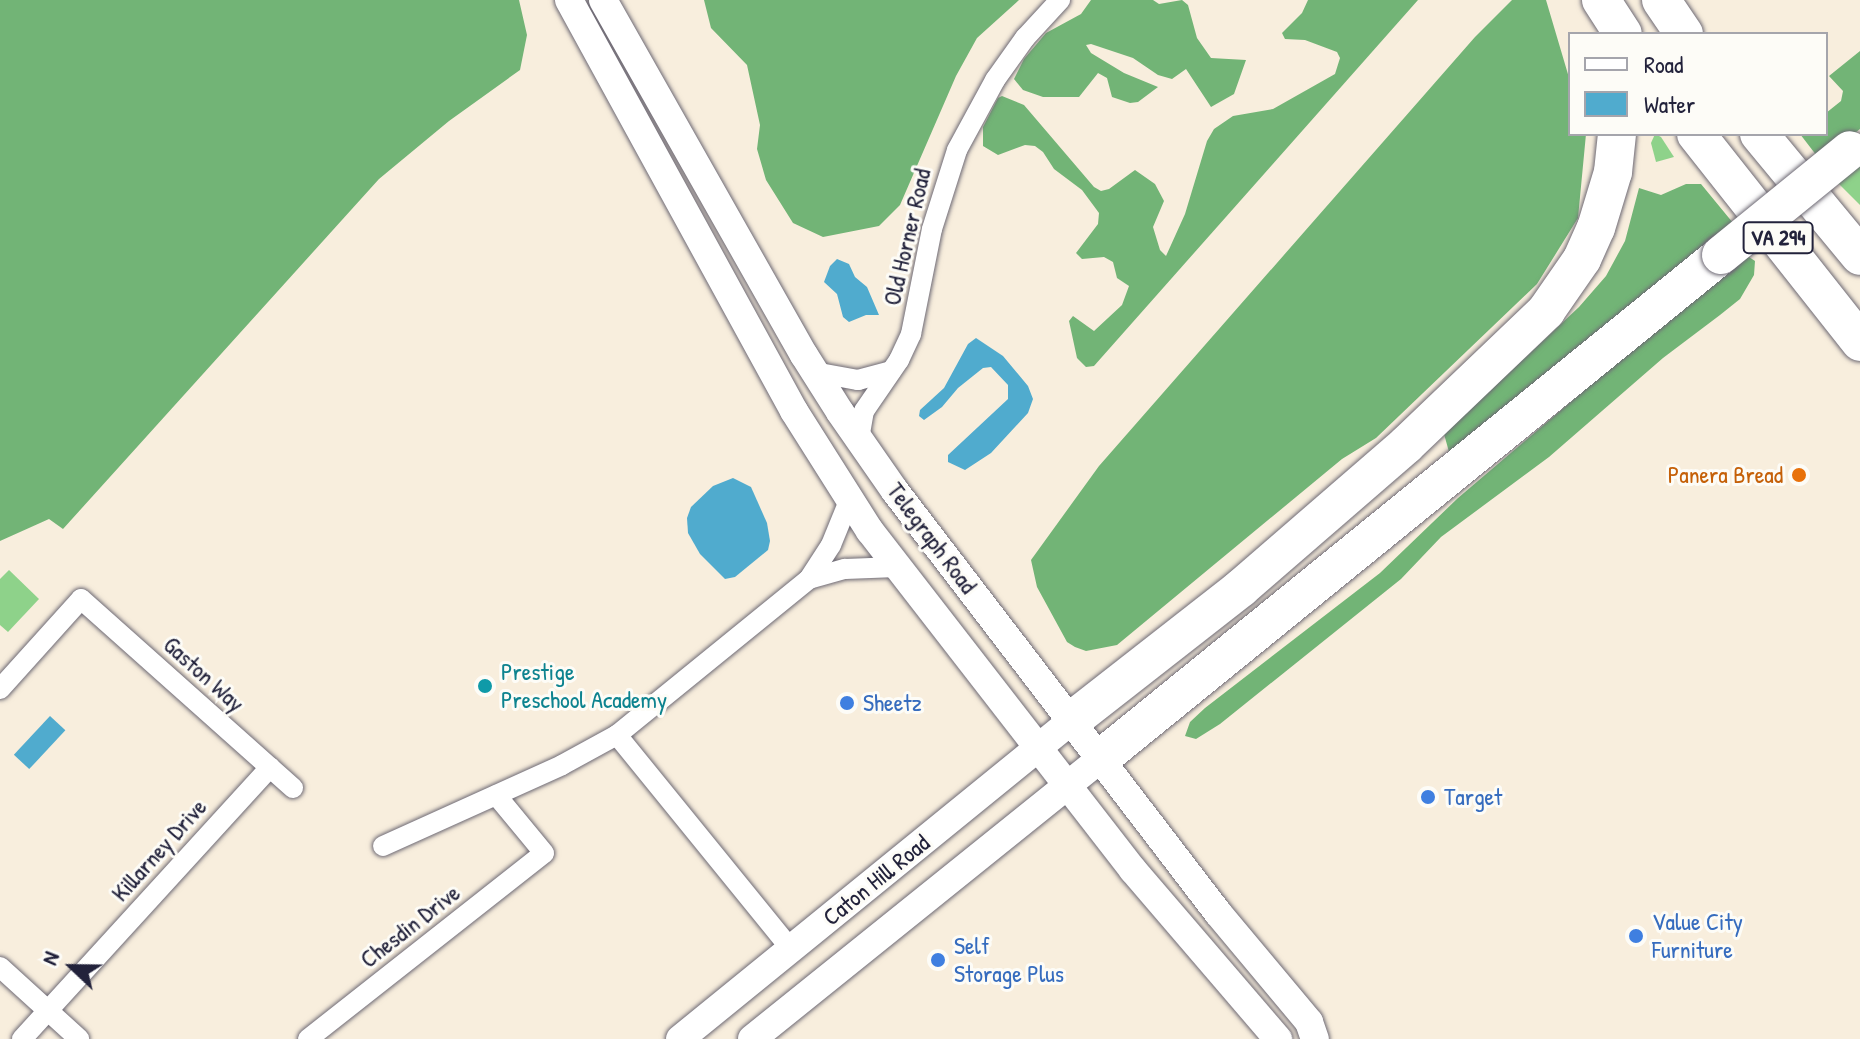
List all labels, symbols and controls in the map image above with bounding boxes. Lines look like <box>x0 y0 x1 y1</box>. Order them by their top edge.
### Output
legend <box>1568 32 1828 136</box>
text: Road <box>1644 48 1683 80</box>
text: Water <box>1644 88 1695 120</box>
street label: Old Horner Road <box>877 166 937 308</box>
road number: VA 294 <box>1742 220 1814 256</box>
place label: Panera Bread <box>1668 461 1783 489</box>
marker: Panera Bread <box>1790 466 1808 484</box>
street label: Telegraph Road <box>881 477 983 599</box>
street label: Gaston Way <box>158 630 250 718</box>
place label: Prestige Preschool Academy <box>501 658 667 714</box>
marker: Prestige Preschool Academy <box>476 677 494 695</box>
place label: Sheetz <box>863 689 922 717</box>
marker: Sheetz <box>838 694 856 712</box>
place label: Target <box>1444 783 1502 811</box>
marker: Target <box>1419 788 1437 806</box>
street label: Killarney Drive <box>105 793 213 907</box>
street label: Caton Hill Road <box>817 828 935 932</box>
street label: Chesdin Drive <box>355 878 465 974</box>
place label: Value City Furniture <box>1652 908 1743 964</box>
north arrow <box>32 927 112 1007</box>
marker: Value City Furniture <box>1627 927 1645 945</box>
place label: Self Storage Plus <box>954 932 1064 988</box>
text: N <box>34 947 66 969</box>
marker: Self Storage Plus <box>929 951 947 969</box>

